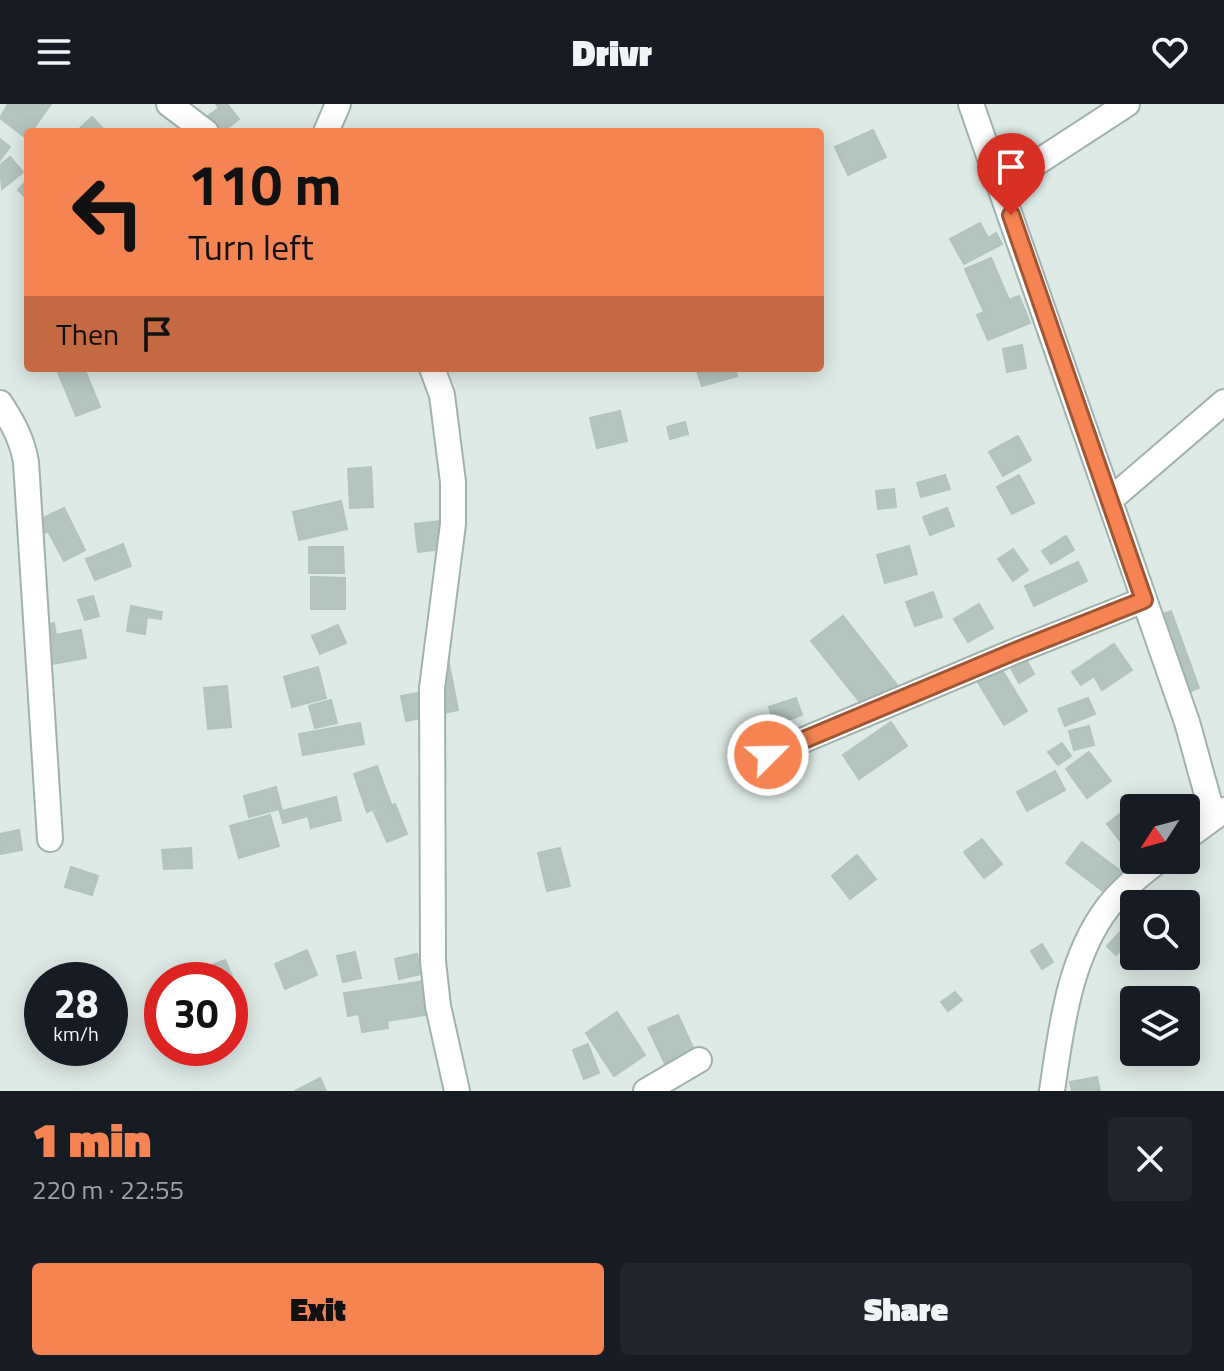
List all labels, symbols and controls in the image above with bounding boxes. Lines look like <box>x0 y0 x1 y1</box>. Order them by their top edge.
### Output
text: Drivr <box>572 25 652 80</box>
icon: menu <box>32 30 76 74</box>
icon: heart <box>1148 30 1192 74</box>
pin <box>977 133 1045 215</box>
text: 110 m <box>188 142 341 227</box>
icon: arrive <box>989 145 1033 189</box>
icon: left <box>56 160 160 264</box>
text: Turn left <box>188 219 314 274</box>
text: Then <box>56 311 119 357</box>
icon: arrive <box>135 312 179 356</box>
position arrow <box>726 713 810 797</box>
north arrow <box>1120 794 1200 874</box>
map controls <box>1120 794 1200 1066</box>
button: search <box>1120 890 1200 970</box>
speed limit sign: 30 <box>144 962 248 1066</box>
text: 28 <box>54 973 98 1034</box>
button: layers <box>1120 986 1200 1066</box>
text: km/h <box>53 1018 99 1049</box>
text: 1 min <box>32 1103 151 1176</box>
button: close <box>1108 1117 1192 1201</box>
text: 220 m · 22:55 <box>32 1170 184 1209</box>
button: Exit <box>32 1263 604 1355</box>
button: Share <box>620 1263 1192 1355</box>

